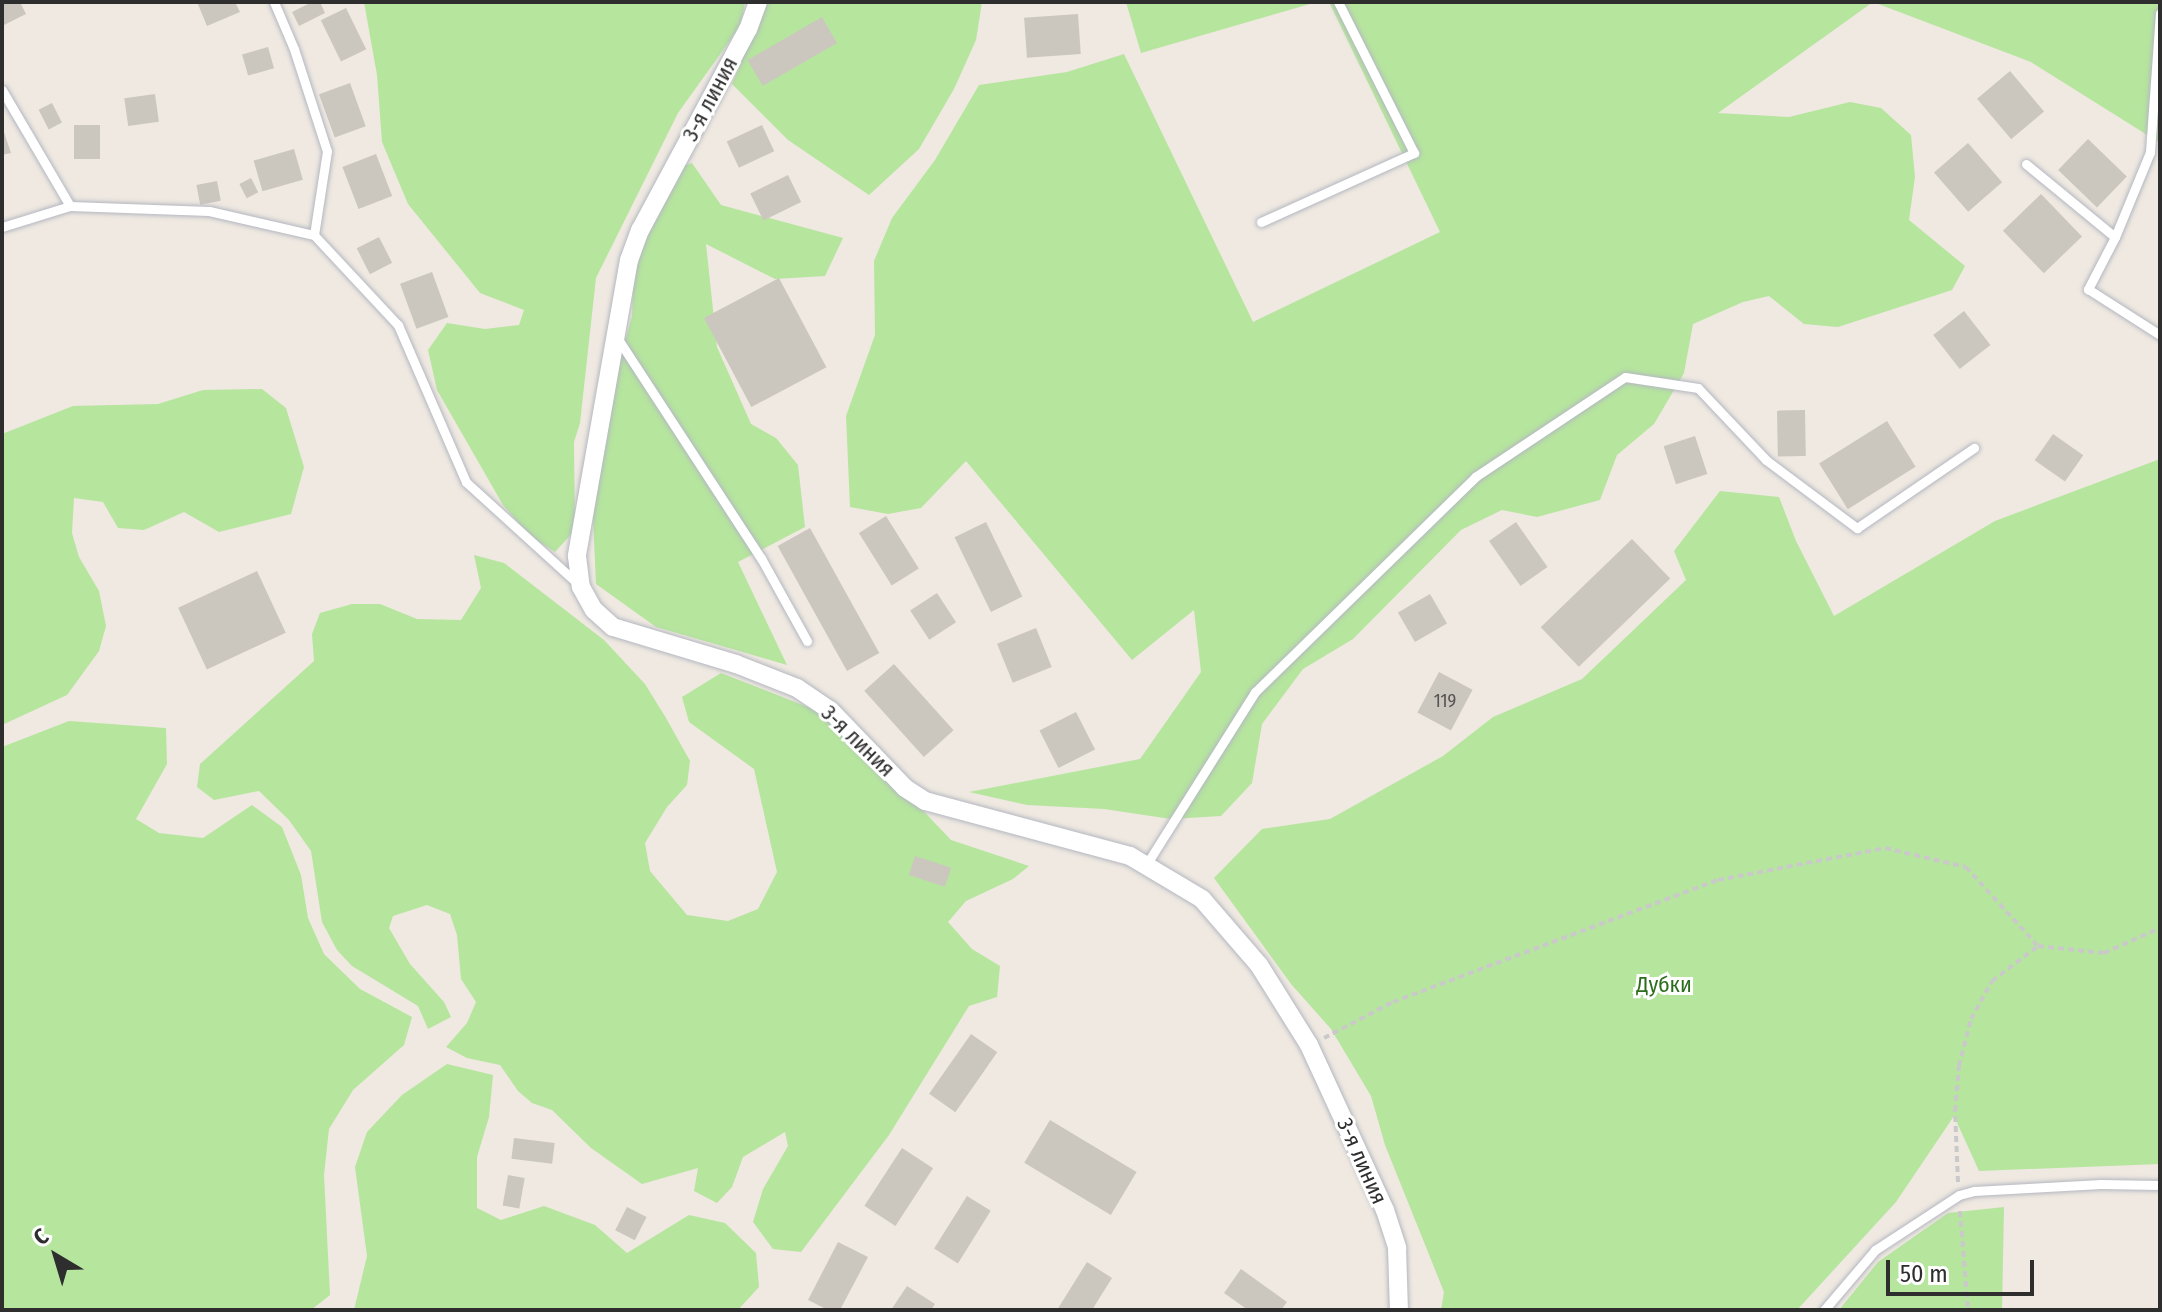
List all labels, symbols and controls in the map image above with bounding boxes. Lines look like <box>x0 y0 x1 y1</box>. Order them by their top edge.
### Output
street label: 3-я линия <box>677 52 743 146</box>
house number: 119 <box>1434 690 1456 712</box>
street label: 3-я линия <box>816 700 900 782</box>
park label: Дубки <box>1636 972 1692 998</box>
street label: 3-я линия <box>1331 1114 1393 1208</box>
north arrow <box>16 1216 96 1296</box>
text: С <box>28 1223 54 1251</box>
scale bar <box>1890 1244 2038 1294</box>
text: 50 m <box>1900 1260 1948 1288</box>

